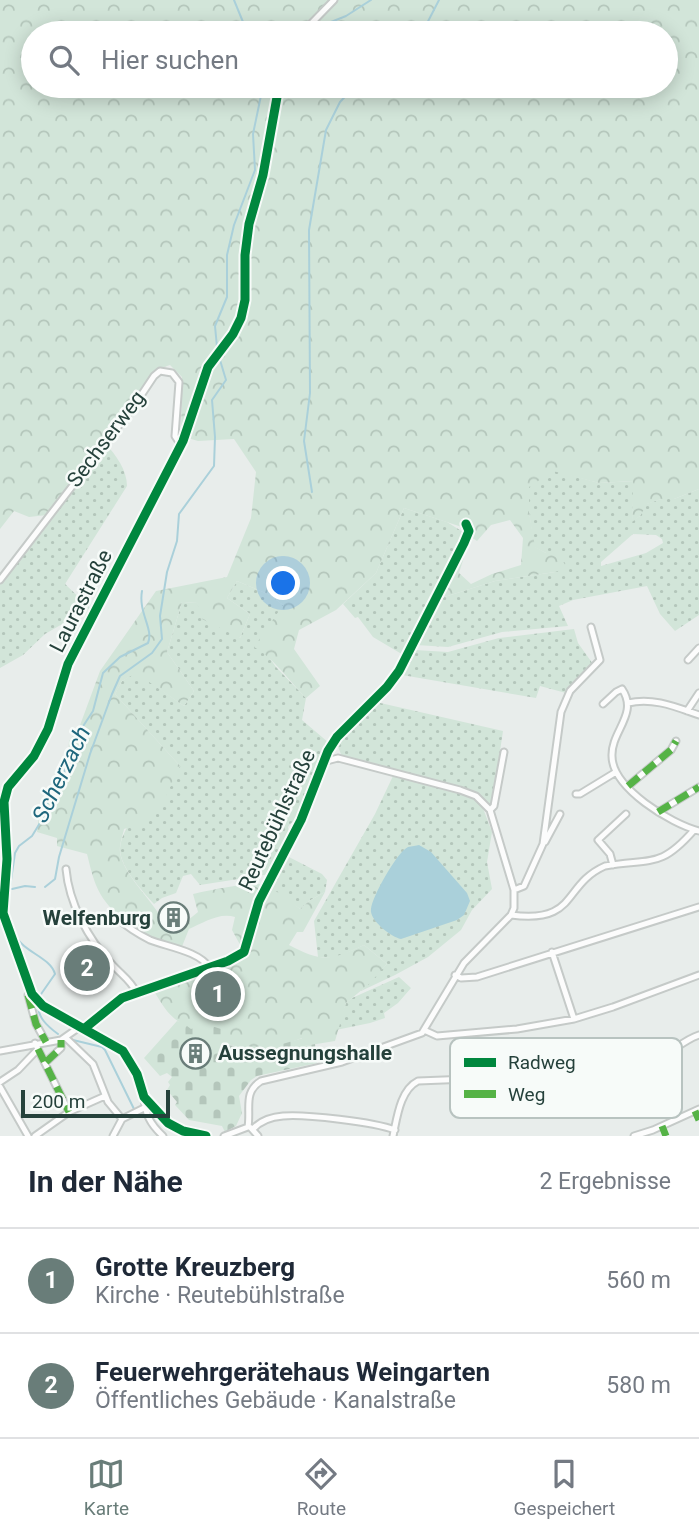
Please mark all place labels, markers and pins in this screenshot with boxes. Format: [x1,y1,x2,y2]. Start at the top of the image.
building icon: Welfenburg [157,901,191,935]
place label: Welfenburg [43,906,151,930]
pin: 2 [64,942,110,994]
pin: 1 [195,968,241,1020]
building icon: Aussegnungshalle [178,1036,212,1070]
place label: Aussegnungshalle [218,1041,392,1065]

